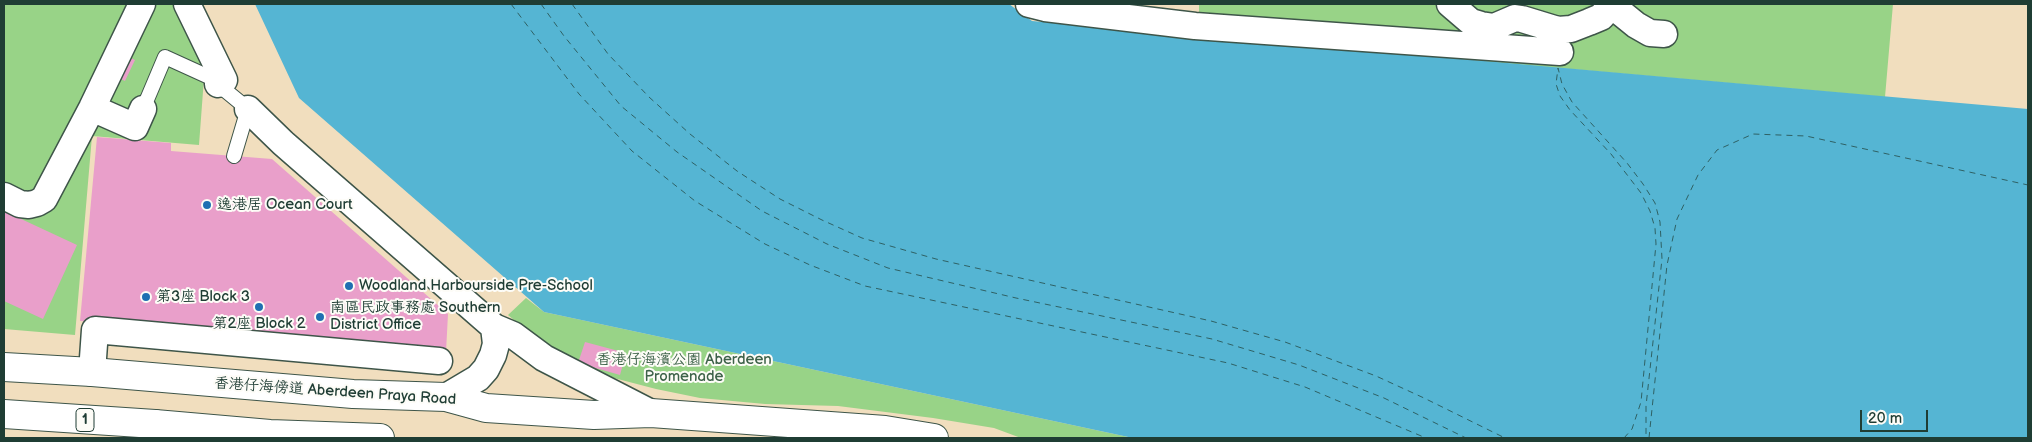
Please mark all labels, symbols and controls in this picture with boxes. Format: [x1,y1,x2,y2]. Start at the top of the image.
place label: 逸港居 Ocean Court [217,196,353,214]
marker: 逸港居 Ocean Court [201,199,213,211]
place label: Woodland Harbourside Pre-School [359,277,593,295]
marker: Woodland Harbourside Pre-School [343,280,355,292]
place label: 第3座 Block 3 [156,288,250,306]
marker: 第3座 Block 3 [140,291,152,303]
place label: 南區民政事務處 Southern District Office [330,299,501,334]
marker: 第2座 Block 2 [253,301,265,313]
marker: 南區民政事務處 Southern District Office [314,311,326,323]
place label: 第2座 Block 2 [212,315,306,333]
park label: 香港仔海濱公園 Aberdeen Promenade [596,351,772,386]
street label: 香港仔海傍道 Aberdeen Praya Road [213,375,457,409]
scale bar [1862,400,1930,432]
road number: 1 [76,408,94,432]
text: 20 m [1868,409,1902,428]

